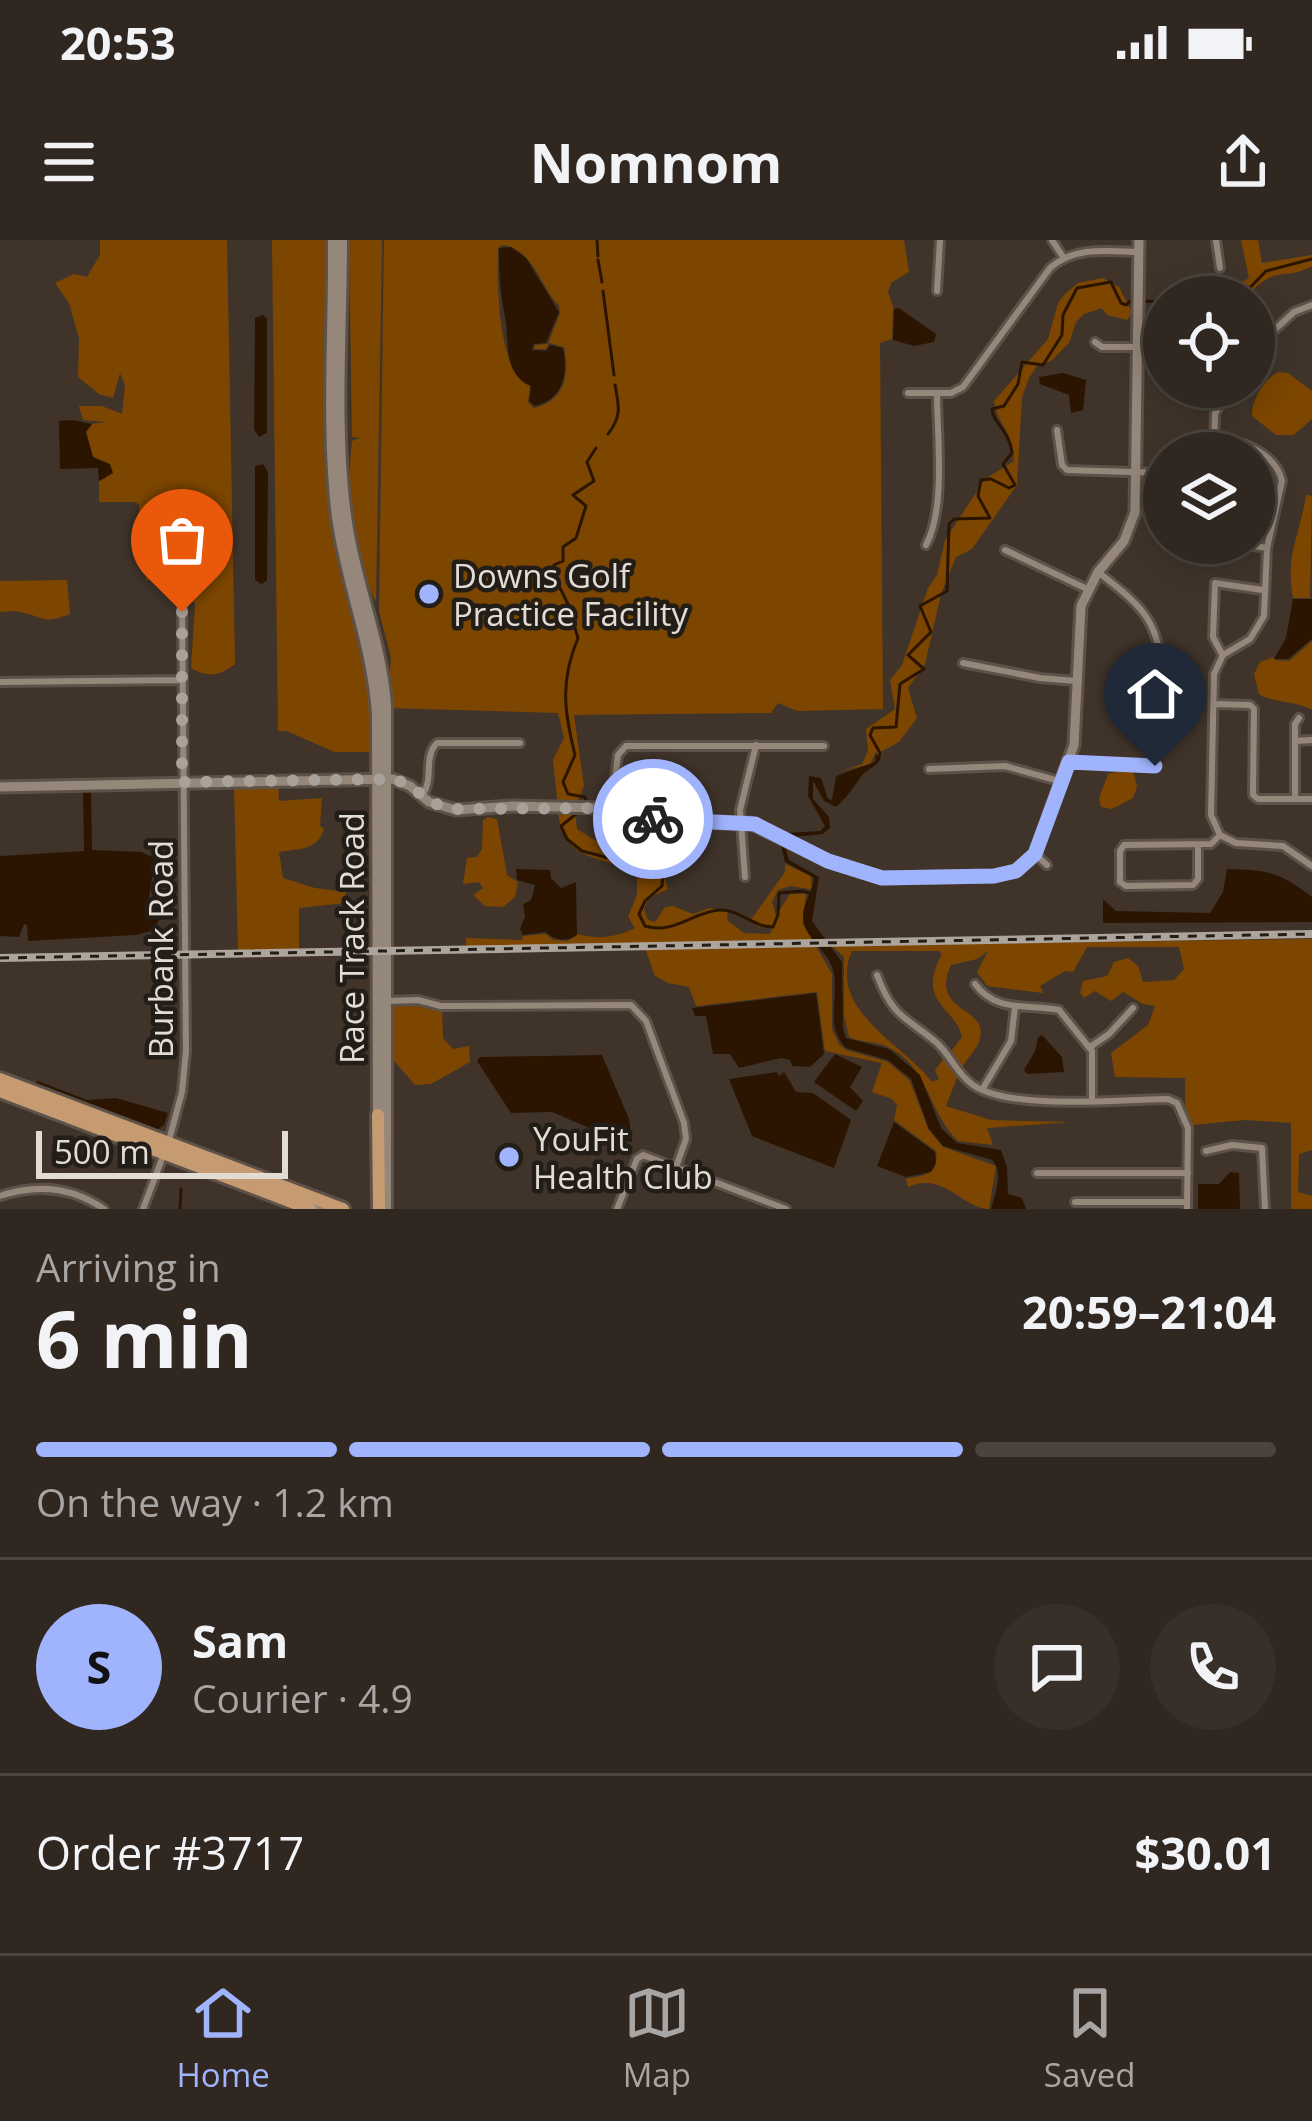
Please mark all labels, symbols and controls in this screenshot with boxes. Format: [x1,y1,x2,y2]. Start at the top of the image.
text: 20:53 [60,12,176,73]
text: Nomnom [530,125,782,199]
icon: menu [36,129,102,195]
icon: share [1210,129,1276,195]
map controls [1143,276,1275,564]
button: locate [1143,276,1275,408]
button: layers [1143,432,1275,564]
pin [131,489,233,612]
icon: bag [149,507,215,573]
place label: Downs Golf Practice Facility [453,553,688,636]
marker: Downs Golf Practice Facility [416,581,442,607]
pin [1104,643,1206,766]
icon: home [1122,661,1188,727]
courier [593,759,713,879]
icon: bike [620,786,686,852]
street label: Race Track Road [329,812,374,1064]
street label: Burbank Road [138,840,183,1058]
place label: YouFit Health Club [533,1116,713,1199]
scale bar [36,1125,288,1178]
text: 500 m [54,1129,150,1174]
marker: YouFit Health Club [496,1144,522,1170]
text: Arriving in [36,1240,221,1293]
text: 20:59–21:04 [1022,1281,1276,1342]
text: 6 min [36,1285,253,1391]
text: On the way · 1.2 km [36,1475,394,1528]
button: chat [994,1604,1120,1730]
button: phone [1150,1604,1276,1730]
text: Sam [192,1610,288,1671]
text: S [87,1636,111,1697]
text: Courier · 4.9 [192,1671,413,1724]
text: Order #3717 [36,1822,304,1883]
text: $30.01 [1135,1822,1276,1883]
tab: Home [176,1980,270,2097]
tab: Map [623,1980,691,2097]
tab: Saved [1044,1980,1136,2097]

